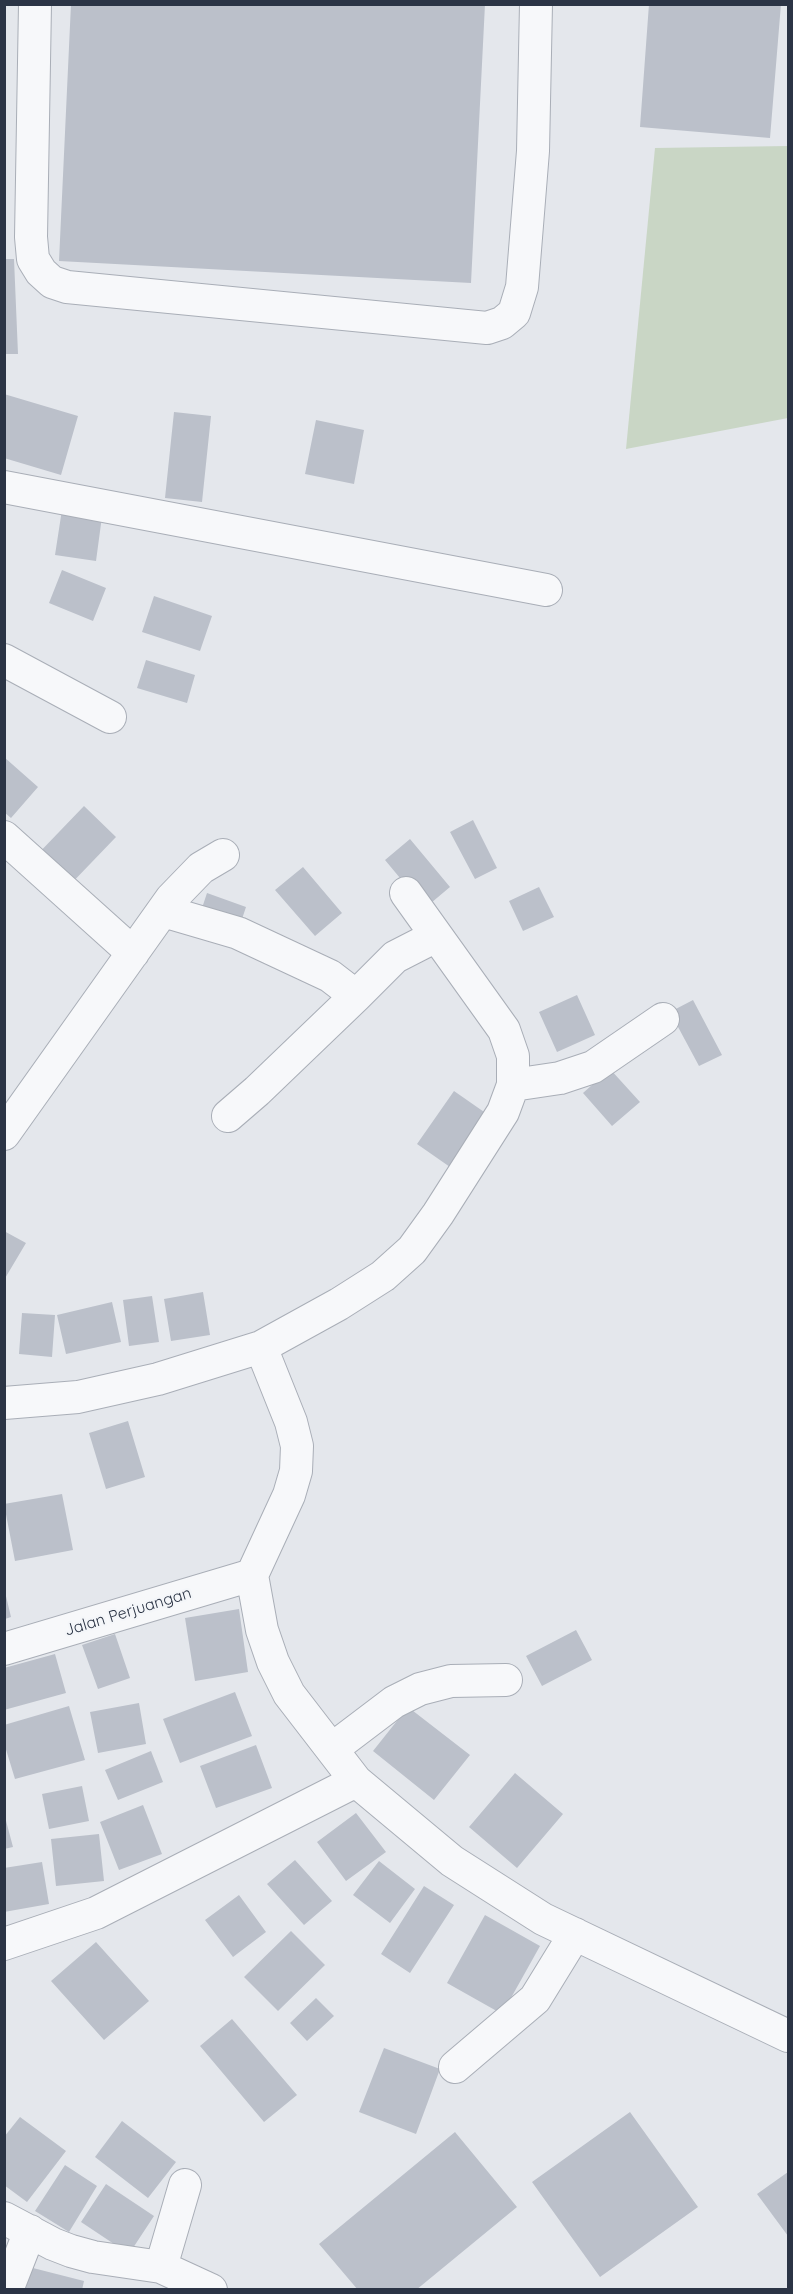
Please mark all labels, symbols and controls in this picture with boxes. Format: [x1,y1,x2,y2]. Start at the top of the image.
street label: Jalan Perjuangan [62,1584,194,1640]

